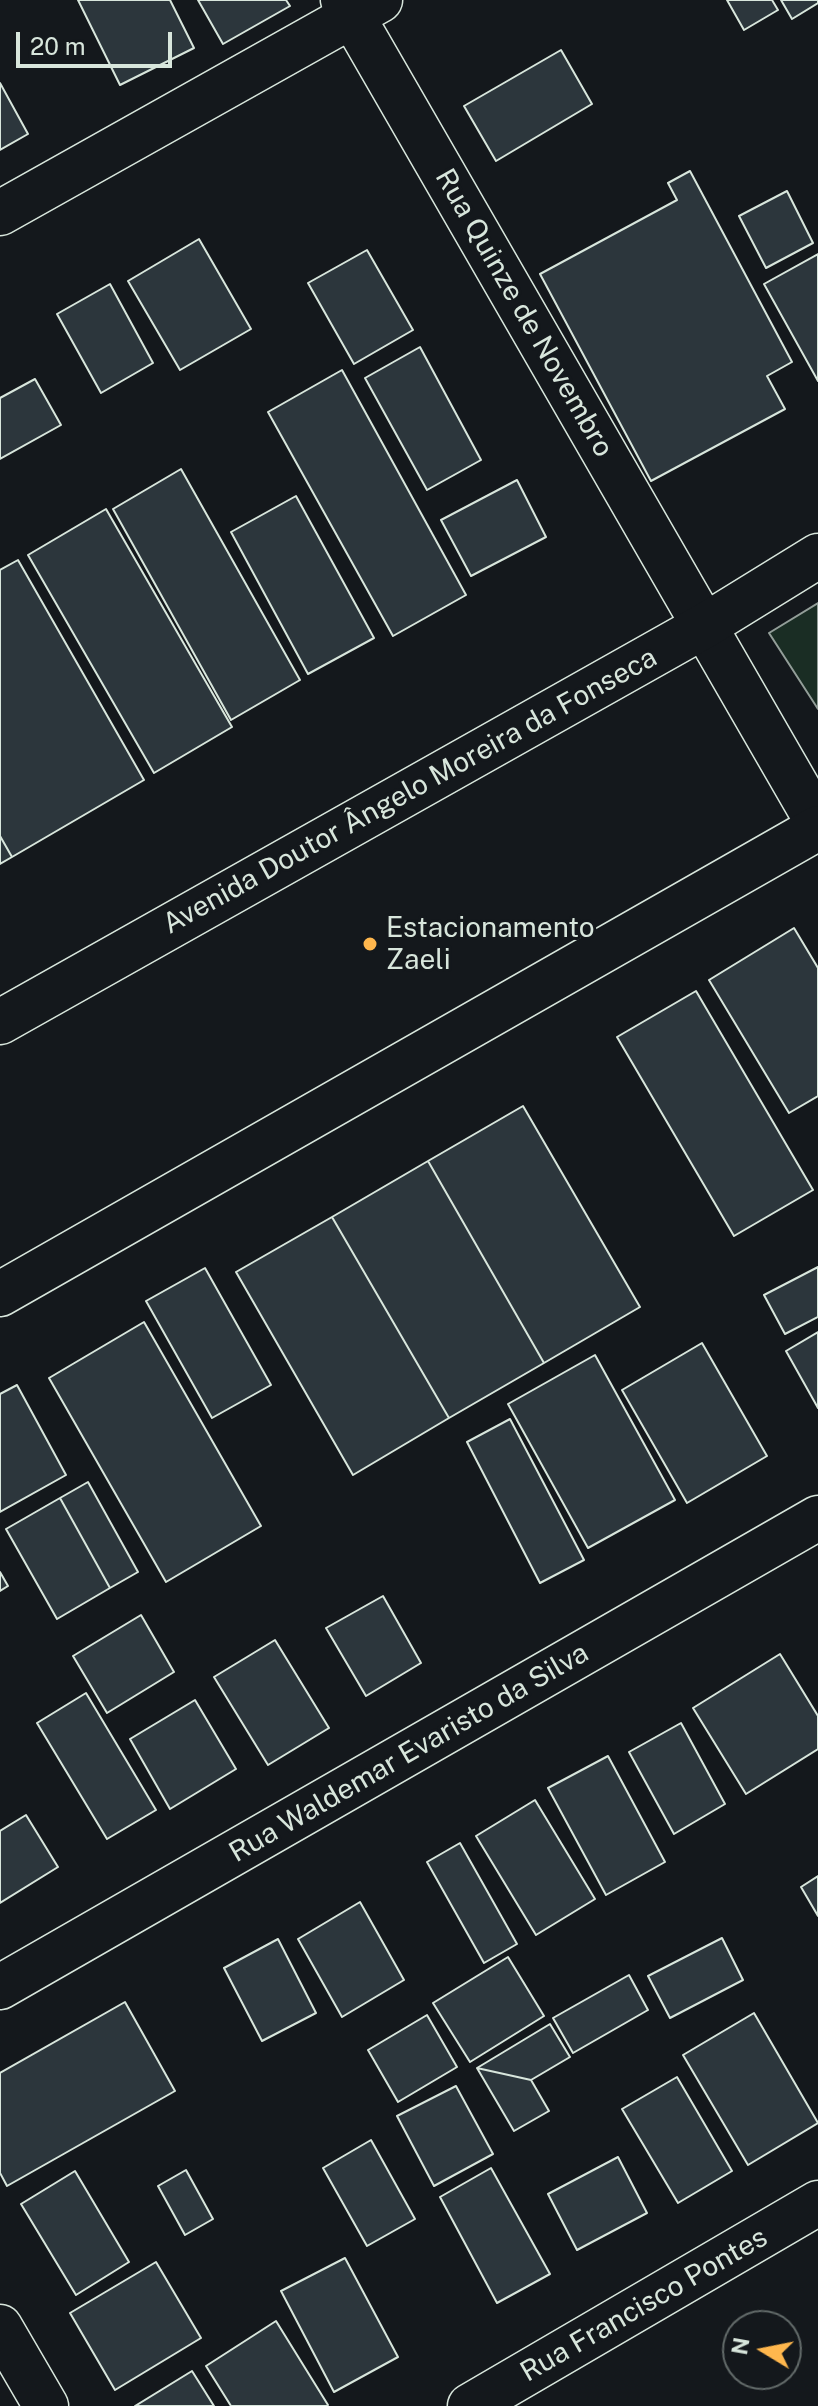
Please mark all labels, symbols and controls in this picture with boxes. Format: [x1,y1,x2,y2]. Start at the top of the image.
scale bar [20,16,176,66]
text: 20 m [30,32,86,60]
street label: Rua Quinze de Novembro [428,163,620,463]
street label: Avenida Doutor Ângelo Moreira da Fonseca [157,641,663,941]
place label: Estacionamento Zaeli [386,911,595,977]
marker: Estacionamento Zaeli [361,935,379,953]
street label: Rua Waldemar Evaristo da Silva [223,1636,595,1870]
street label: Rua Francisco Pontes [515,2221,773,2389]
north arrow [722,2310,802,2390]
text: N [726,2335,755,2357]

